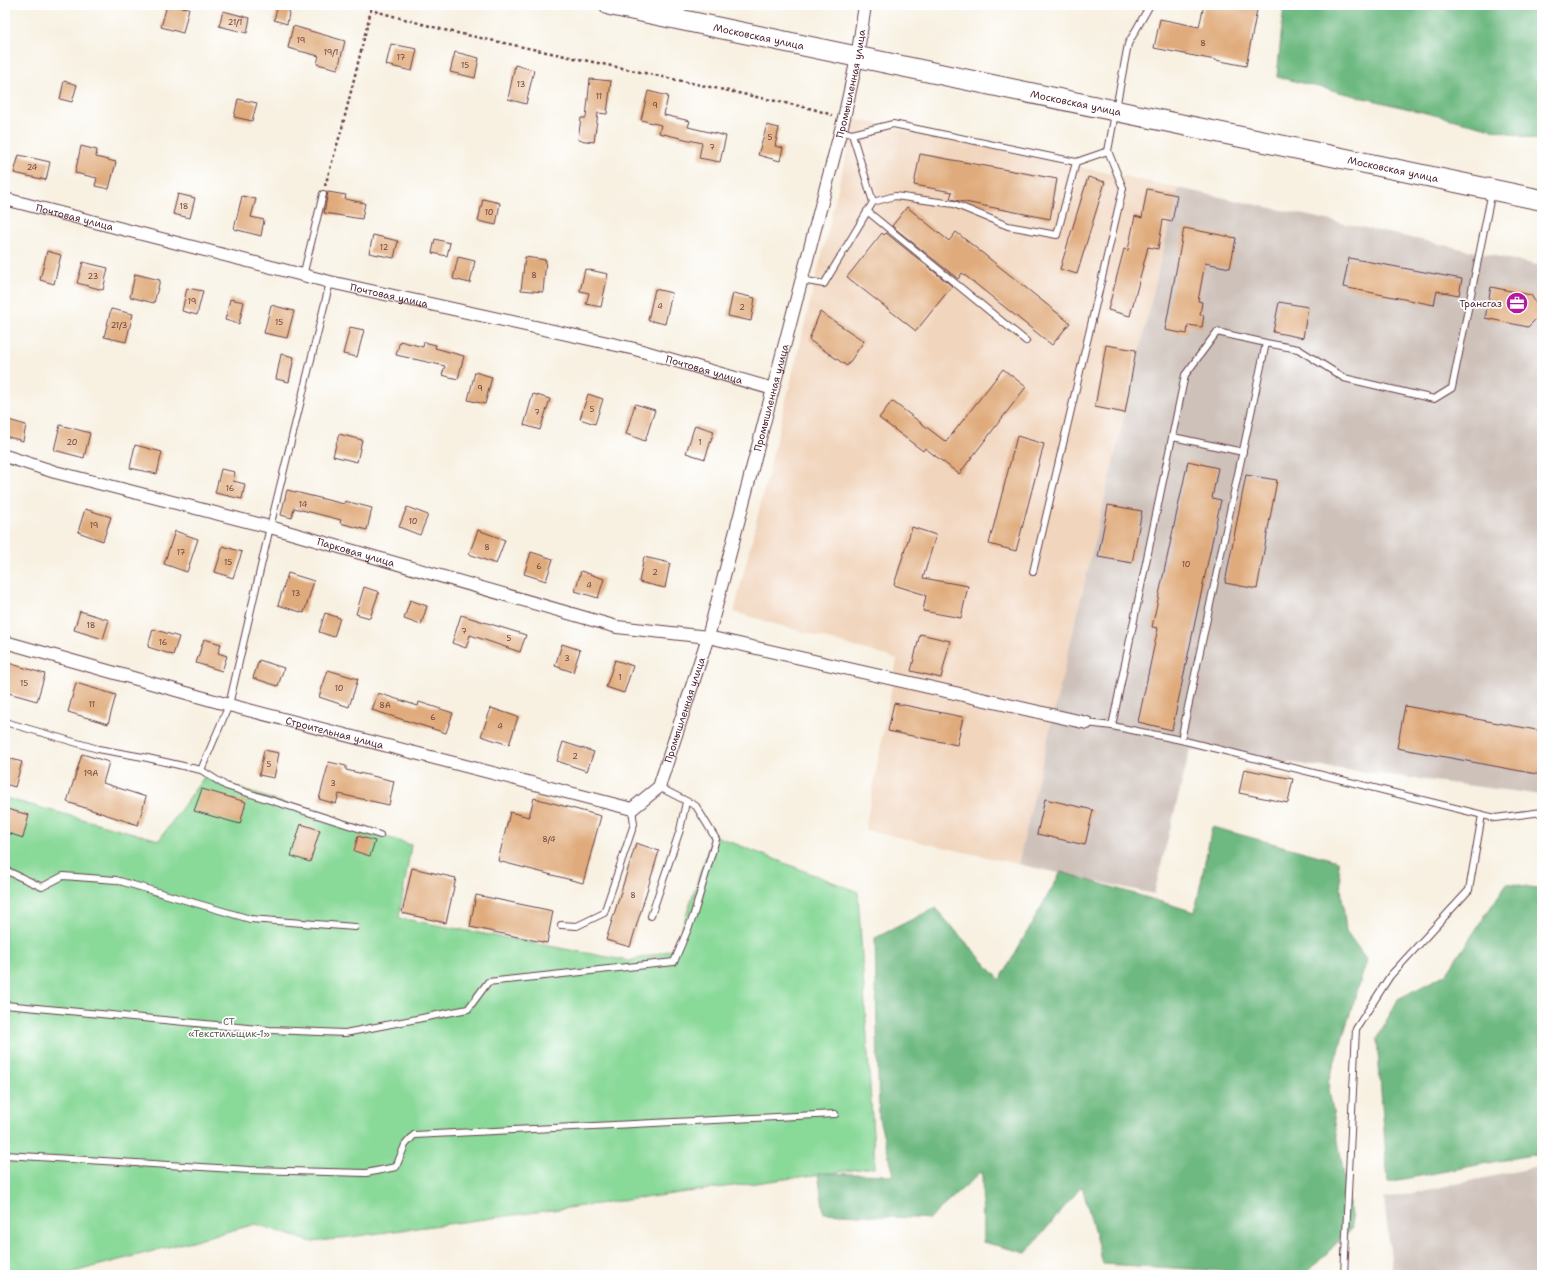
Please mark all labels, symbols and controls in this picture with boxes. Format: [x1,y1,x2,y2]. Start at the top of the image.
house number: 21/1 [228,17,242,28]
street label: Московская улица [712,20,806,52]
street label: Промышленная улица [833,28,868,139]
house number: 19 [297,35,305,46]
house number: 8 [1200,38,1206,49]
house number: 19/1 [324,47,338,58]
house number: 17 [397,52,406,63]
house number: 15 [461,60,469,71]
house number: 13 [517,79,525,90]
street label: Московская улица [1029,87,1123,118]
house number: 11 [596,91,602,102]
house number: 9 [652,100,658,111]
house number: 5 [768,132,773,143]
house number: 7 [709,142,715,153]
street label: Московская улица [1346,153,1440,185]
house number: 24 [27,162,38,173]
street label: Почтовая улица [35,201,116,233]
house number: 18 [180,201,188,212]
house number: 10 [485,207,493,218]
house number: 12 [380,242,389,253]
house number: 8 [531,270,537,281]
house number: 23 [88,271,98,282]
street label: Почтовая улица [349,280,430,310]
office icon: Трансгаз [1504,290,1530,316]
house number: 19 [188,296,196,307]
place label: Трансгаз [1459,297,1502,310]
house number: 4 [657,301,663,312]
house number: 2 [739,302,745,313]
house number: 15 [275,317,283,328]
house number: 21/3 [111,320,127,331]
street label: Промышленная улица [750,342,791,453]
street label: Почтовая улица [664,352,745,387]
house number: 9 [477,383,483,394]
house number: 5 [590,404,595,415]
house number: 7 [534,407,540,418]
house number: 20 [67,437,77,448]
house number: 1 [698,437,702,448]
house number: 16 [226,483,235,494]
house number: 14 [299,499,308,510]
house number: 10 [409,516,417,527]
house number: 19 [90,520,98,531]
street label: Парковая улица [316,534,397,569]
house number: 8 [484,542,490,553]
house number: 17 [177,547,186,558]
house number: 15 [224,557,232,568]
house number: 10 [1182,559,1190,570]
house number: 6 [536,561,542,572]
house number: 2 [652,567,658,578]
house number: 4 [586,580,592,591]
house number: 13 [292,588,300,599]
house number: 18 [87,620,95,631]
house number: 7 [461,626,467,637]
house number: 5 [507,633,512,644]
house number: 16 [159,637,168,648]
house number: 3 [564,653,570,664]
street label: Промышленная улица [661,654,708,764]
house number: 1 [618,672,622,683]
house number: 15 [20,678,28,689]
house number: 10 [335,683,343,694]
house number: 11 [89,699,95,710]
house number: 8А [379,700,391,711]
house number: 6 [430,712,436,723]
street label: Строительная улица [284,713,386,751]
house number: 4 [497,721,503,732]
house number: 2 [572,751,578,762]
house number: 5 [267,759,272,770]
house number: 19А [84,768,98,779]
house number: 3 [330,778,336,789]
house number: 8/4 [542,834,556,845]
house number: 8 [630,890,636,901]
park label: СТ «Текстильщик-1» [188,1015,270,1040]

